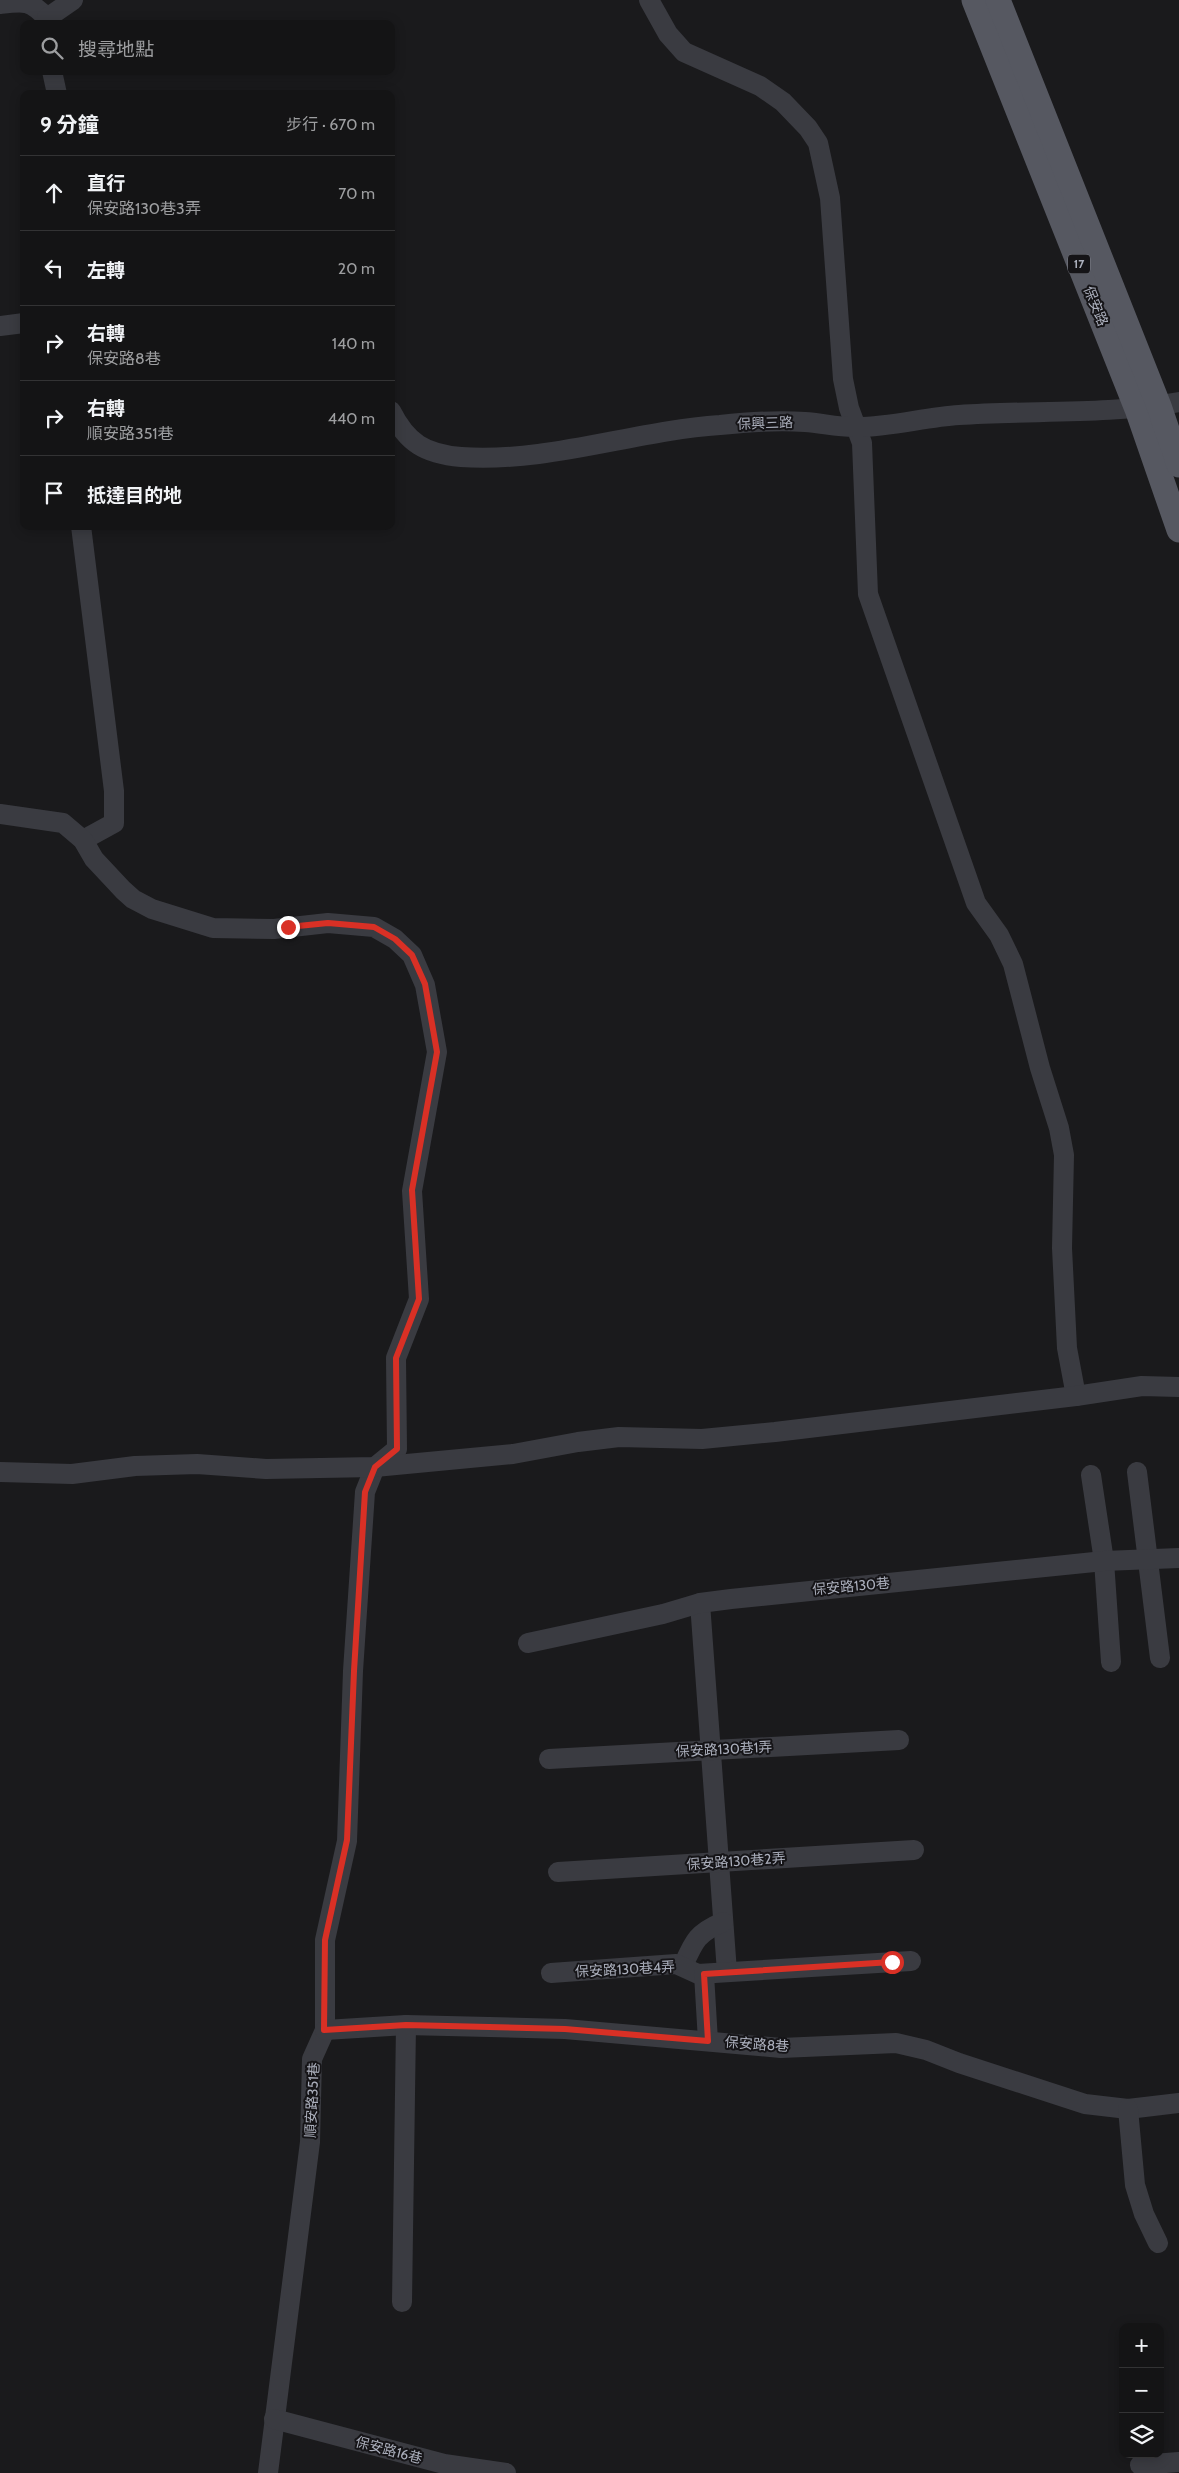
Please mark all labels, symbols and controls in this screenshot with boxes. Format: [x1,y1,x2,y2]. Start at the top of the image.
search box [20,20,395,75]
icon: search [38,34,66,62]
text: 搜尋地點 [78,38,154,61]
text: 9 分鐘 [40,112,99,137]
text: 步行 · 670 m [286,115,375,134]
text: 直行 [87,172,125,195]
icon: ahead [40,179,68,207]
text: 70 m [338,184,375,203]
text: 保安路130巷3弄 [87,199,201,218]
icon: left [40,254,68,282]
road number: 17 [1068,254,1090,274]
text: 左轉 [87,259,125,282]
text: 20 m [338,259,375,278]
street label: 保安路 [1080,283,1112,329]
text: 右轉 [87,322,125,345]
icon: right [40,329,68,357]
text: 140 m [332,334,375,353]
text: 保安路8巷 [87,349,161,368]
text: 右轉 [87,397,125,420]
icon: right [40,404,68,432]
text: 440 m [328,409,375,428]
street label: 保興三路 [737,413,793,433]
text: 順安路351巷 [87,424,174,443]
icon: arrive [40,479,68,507]
text: 抵達目的地 [87,484,182,507]
route end [277,916,300,939]
street label: 保安路130巷 [811,1574,891,1598]
street label: 保安路130巷1弄 [675,1737,773,1761]
street label: 保安路130巷2弄 [686,1849,786,1873]
route start [881,1951,904,1974]
street label: 保安路130巷4弄 [575,1957,675,1981]
street label: 保安路8巷 [724,2033,790,2055]
street label: 順安路351巷 [301,2062,323,2138]
map controls [1119,2323,1164,2458]
button: + [1119,2323,1164,2368]
button: − [1119,2368,1164,2413]
button: layers [1119,2413,1164,2458]
street label: 保安路16巷 [354,2432,424,2468]

